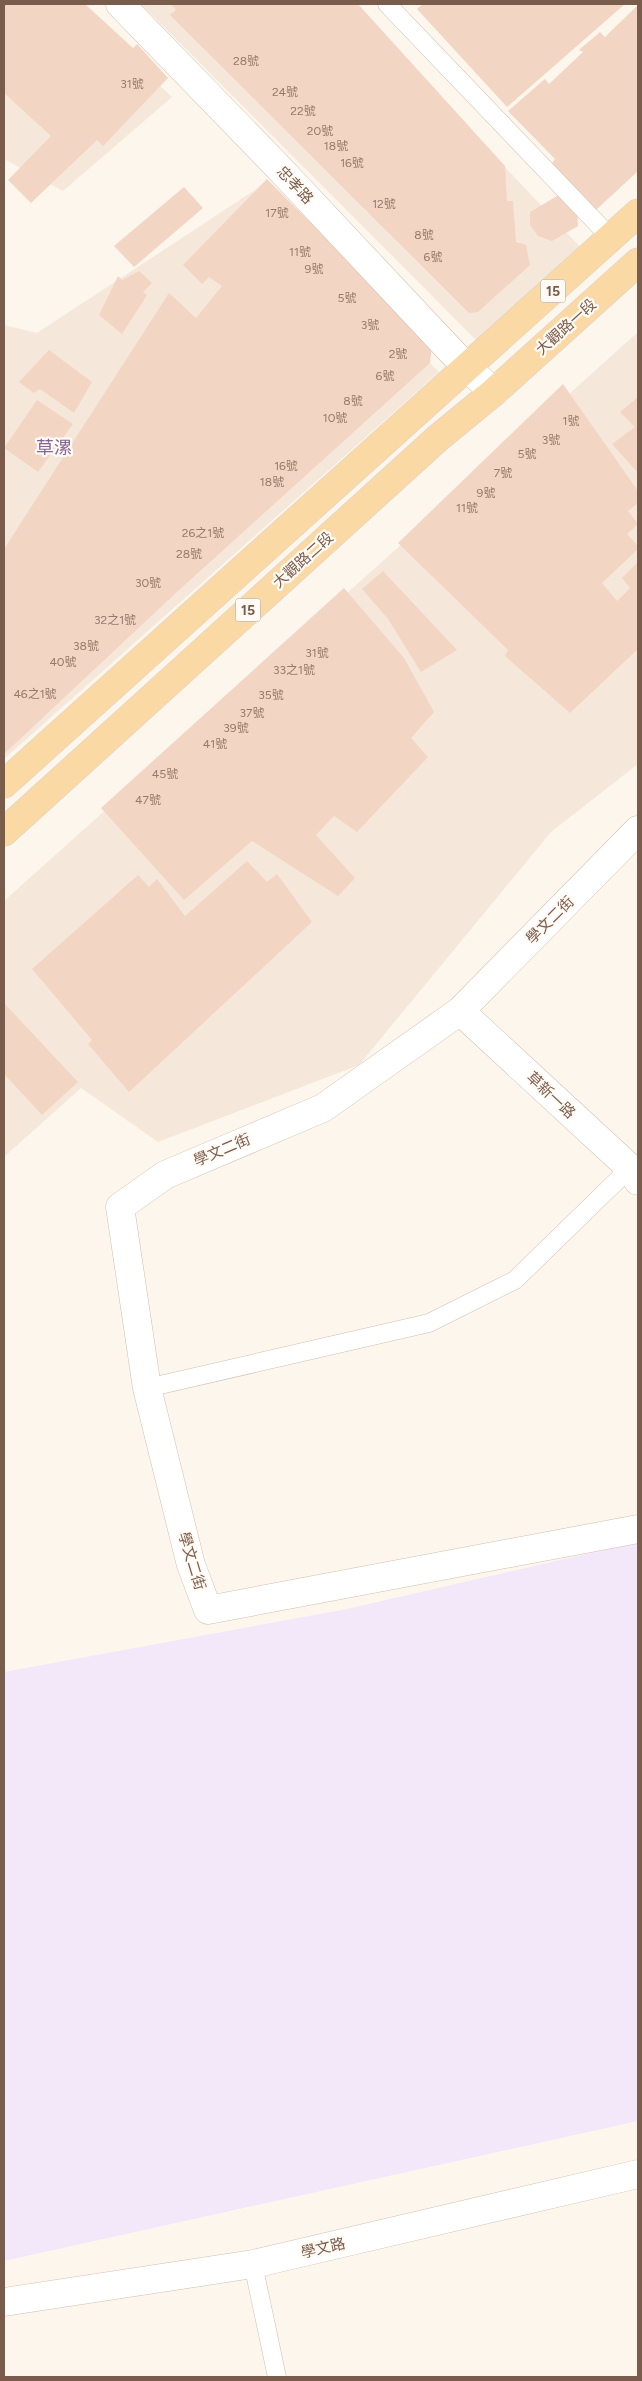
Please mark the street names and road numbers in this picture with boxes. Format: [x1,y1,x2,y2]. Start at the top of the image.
street label: 忠孝路 [273,162,317,208]
road number: 15 [540,280,566,302]
street label: 大觀路一段 [532,295,600,359]
street label: 大觀路二段 [269,528,337,592]
road number: 15 [236,598,260,622]
street label: 學文二街 [522,892,578,948]
street label: 草新一路 [523,1068,579,1122]
street label: 學文二街 [191,1130,253,1170]
street label: 學文二街 [175,1530,209,1592]
street label: 學文路 [299,2234,347,2262]

